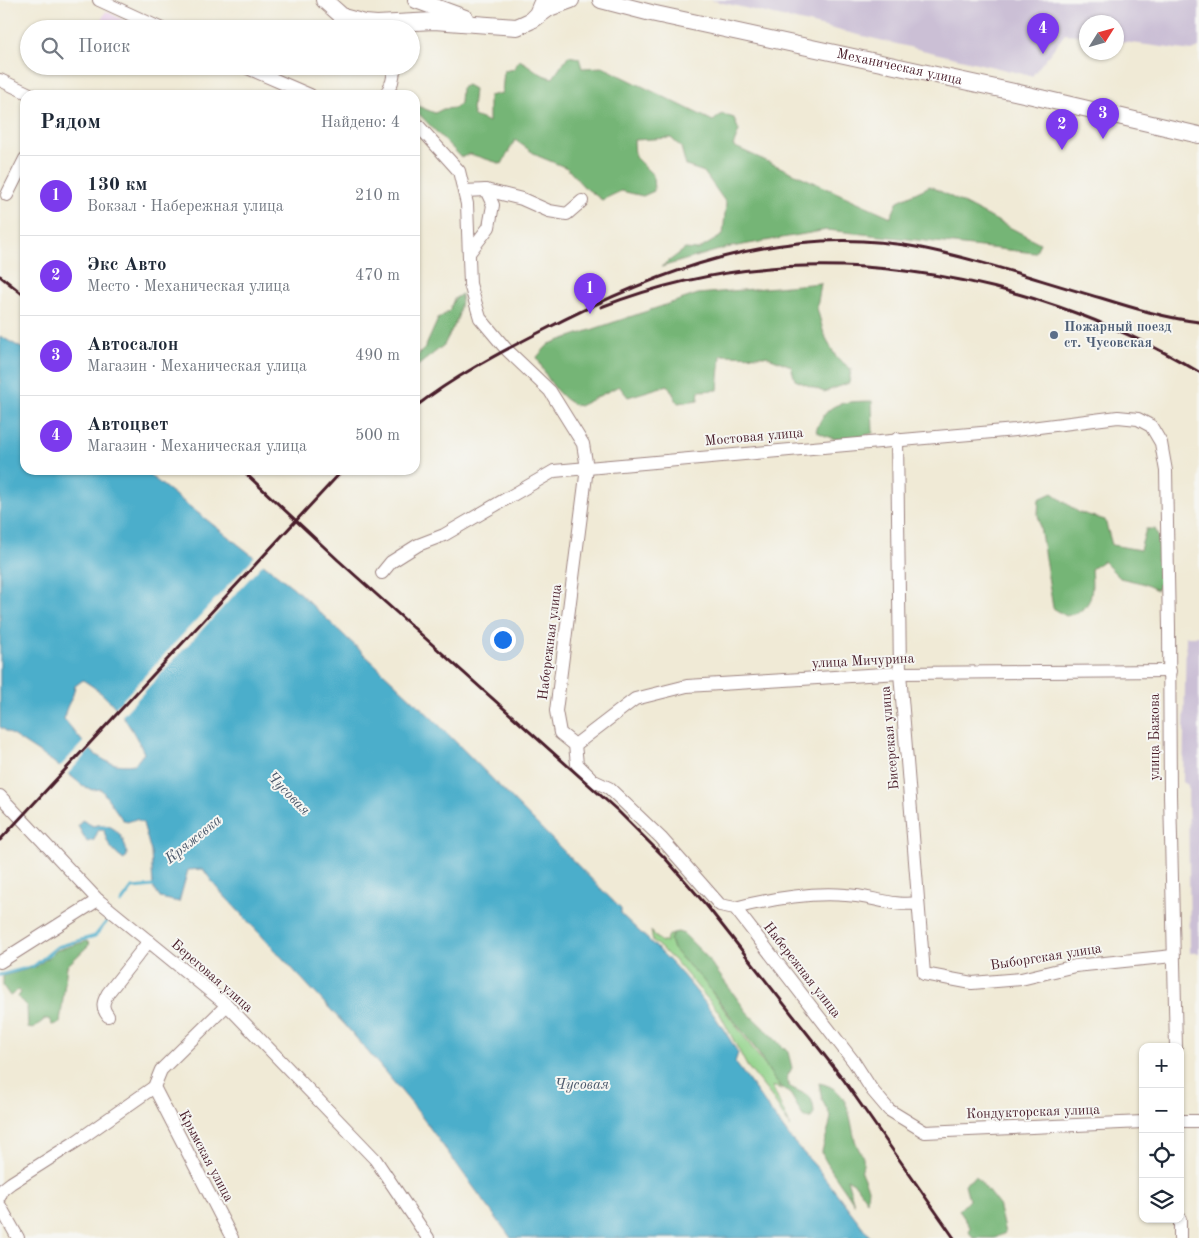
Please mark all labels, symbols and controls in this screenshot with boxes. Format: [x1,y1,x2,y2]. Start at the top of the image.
pin: 4 [1027,13,1059,54]
north arrow [1079,15,1124,60]
search box [20,20,420,75]
icon: search [38,34,66,62]
text: Поиск [78,38,130,57]
street label: Механическая улица [835,47,964,88]
pin: 3 [1087,98,1119,139]
pin: 2 [1046,109,1078,150]
text: Рядом [40,112,101,133]
text: Найдено: 4 [321,115,400,131]
text: 130 км [87,176,148,195]
text: 1 [51,188,61,204]
text: 210 m [355,188,400,204]
text: Вокзал · Набережная улица [87,199,284,215]
text: Экс Авто [87,256,167,275]
text: 2 [51,268,61,284]
text: 470 m [355,268,400,284]
pin: 1 [574,273,606,314]
text: Место · Механическая улица [87,279,290,295]
place label: Пожарный поезд ст. Чусовская [1064,320,1172,350]
marker: Пожарный поезд ст. Чусовская [1048,329,1060,341]
text: Автосалон [87,336,178,355]
text: 3 [51,348,61,364]
text: 490 m [355,348,400,364]
text: Магазин · Механическая улица [87,359,307,375]
text: Автоцвет [87,416,168,435]
street label: Мостовая улица [704,426,804,448]
text: 4 [51,428,61,444]
text: 500 m [355,428,400,444]
text: Магазин · Механическая улица [87,439,307,455]
street label: Набережная улица [536,583,564,701]
your location [490,627,516,653]
street label: улица Мичурина [811,651,915,671]
street label: Бисерская улица [878,685,902,791]
street label: улица Бажова [1148,693,1162,781]
water label: Чусовая [264,769,312,819]
water label: Кряжевка [162,813,225,868]
street label: Набережная улица [761,920,843,1020]
street label: Береговая улица [169,937,256,1015]
street label: Выборгская улица [989,941,1103,973]
map controls [1139,1043,1184,1223]
button: + [1139,1043,1184,1088]
water label: Чусовая [555,1078,609,1093]
button: − [1139,1088,1184,1133]
street label: Кондукторская улица [966,1103,1100,1121]
street label: Крымская улица [176,1108,236,1204]
button: locate [1139,1133,1184,1178]
button: layers [1139,1178,1184,1223]

